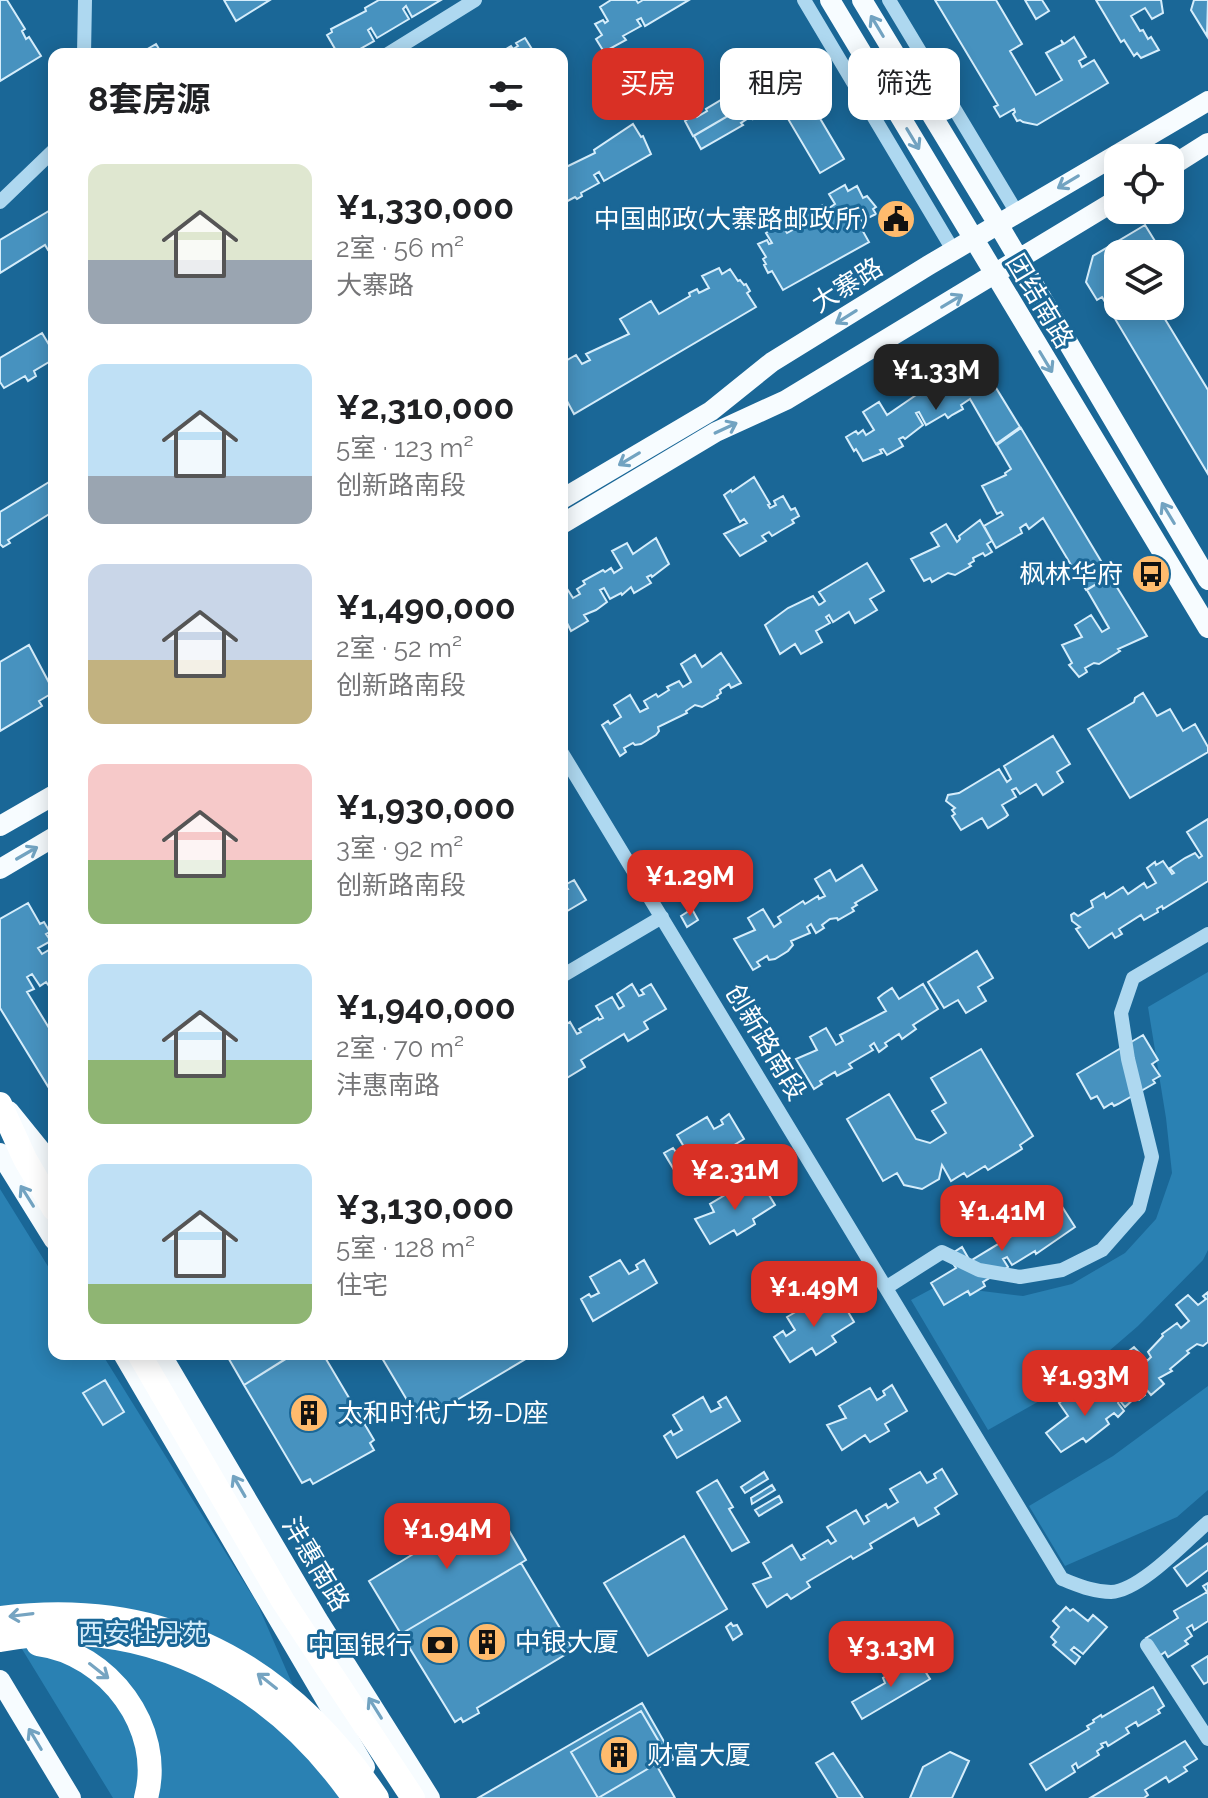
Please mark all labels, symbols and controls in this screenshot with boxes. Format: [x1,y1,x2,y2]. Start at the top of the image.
one-way arrow [869,15,885,38]
chip: 买房 [592,48,704,120]
chip: 租房 [720,48,832,120]
chip: 筛选 [848,48,960,120]
icon: filters [484,74,528,118]
text: 8套房源 [88,79,211,119]
one-way arrow [905,127,921,150]
map controls [1104,144,1184,320]
button: locate [1104,144,1184,224]
one-way arrow [1057,175,1080,191]
text: ¥1,330,000 [336,187,514,227]
icon: home [152,196,248,292]
public building icon: 中国邮政(大寨路邮政所) [875,198,917,240]
place label: 中国邮政(大寨路邮政所) [594,204,868,234]
text: 2室 · 56 m² [336,233,464,263]
button: layers [1104,240,1184,320]
street label: 团结南路 [1000,249,1080,353]
street label: 大寨路 [806,252,888,318]
text: 大寨路 [336,270,414,300]
one-way arrow [940,292,963,308]
one-way arrow [835,308,857,325]
pin: ¥1.33M [871,344,1001,412]
one-way arrow [1039,350,1055,373]
text: ¥1.33M [892,355,980,385]
text: ¥2,310,000 [336,387,514,427]
icon: home [152,396,248,492]
one-way arrow [713,420,737,435]
text: 5室 · 123 m² [336,433,474,463]
one-way arrow [618,451,641,467]
text: 创新路南段 [336,470,466,500]
one-way arrow [1160,502,1176,525]
bus stop icon: 枫林华府 [1130,553,1172,595]
place label: 枫林华府 [1019,559,1123,589]
text: ¥1,490,000 [336,587,516,627]
icon: home [152,596,248,692]
text: 2室 · 52 m² [336,633,462,663]
text: 创新路南段 [336,670,466,700]
text: ¥1,930,000 [336,787,515,827]
icon: home [152,796,248,892]
text: 3室 · 92 m² [336,833,463,863]
one-way arrow [15,845,38,861]
pin: ¥1.29M [625,850,755,918]
text: ¥1.29M [645,861,735,891]
text: 创新路南段 [336,870,466,900]
street label: 创新路南段 [720,979,812,1105]
text: ¥1,940,000 [336,987,516,1027]
icon: home [152,996,248,1092]
text: 2室 · 70 m² [336,1033,464,1063]
text: 沣惠南路 [336,1070,440,1100]
pin: ¥2.31M [670,1144,800,1212]
text: ¥2.31M [691,1155,779,1185]
pin: ¥1.41M [937,1185,1067,1253]
one-way arrow [19,1186,35,1208]
text: ¥3,130,000 [336,1187,514,1227]
icon: home [152,1196,248,1292]
text: ¥1.41M [958,1196,1046,1226]
text: 5室 · 128 m² [336,1233,475,1263]
pin: ¥1.49M [749,1261,879,1329]
text: 住宅 [336,1270,388,1300]
text: ¥1.49M [769,1272,859,1302]
pin: ¥1.93M [1020,1350,1150,1418]
text: ¥1.93M [1040,1361,1130,1391]
building icon: 太和时代广场-D座 [288,1392,330,1434]
place label: 太和时代广场-D座 [337,1398,549,1428]
one-way arrow [231,1475,247,1498]
pin: ¥1.94M [382,1503,512,1571]
street label: 沣惠南路 [276,1512,356,1616]
text: ¥1.94M [402,1514,492,1544]
one-way arrow [9,1608,35,1623]
park label: 西安牡丹苑 [78,1618,208,1648]
building icon: 中银大厦 [466,1621,508,1663]
pin: ¥3.13M [826,1621,956,1689]
bank icon: 中国银行 [419,1624,461,1666]
place label: 中银大厦 [515,1627,619,1657]
place label: 中国银行 [308,1630,412,1660]
text: ¥3.13M [847,1632,935,1662]
one-way arrow [88,1662,109,1679]
one-way arrow [257,1672,278,1689]
one-way arrow [366,1697,382,1720]
one-way arrow [27,1728,43,1751]
building icon: 财富大厦 [598,1734,640,1776]
place label: 财富大厦 [647,1740,751,1770]

